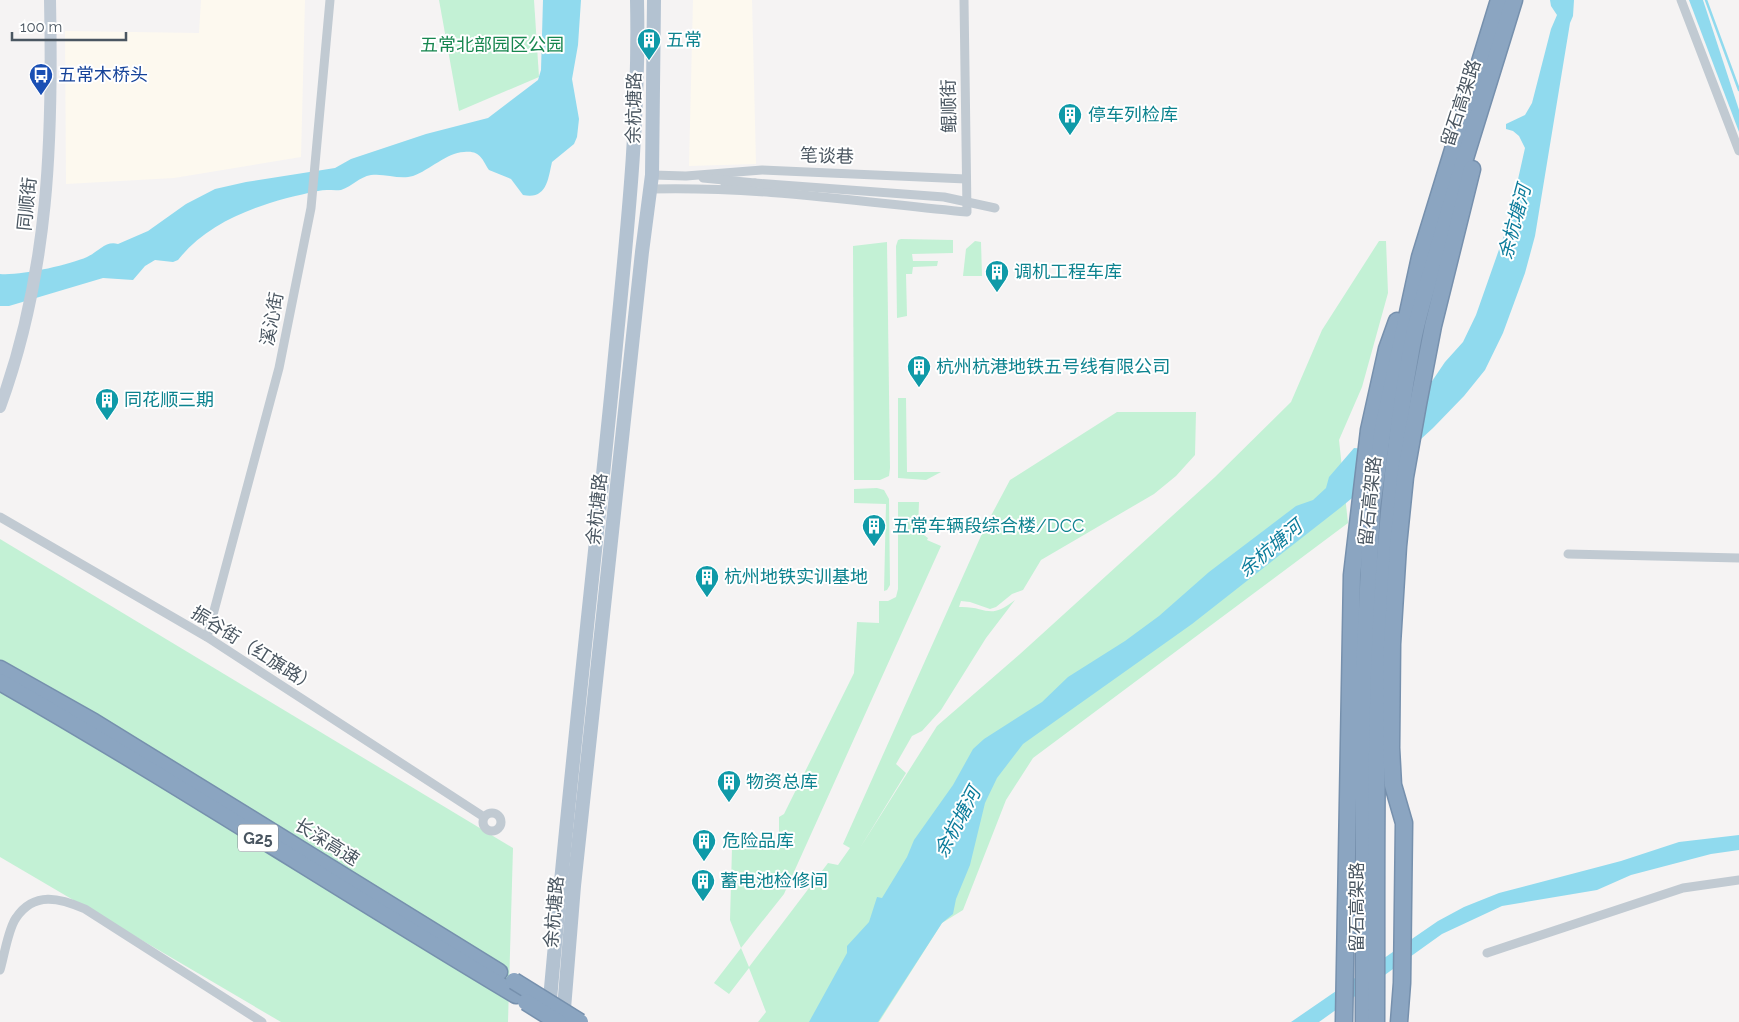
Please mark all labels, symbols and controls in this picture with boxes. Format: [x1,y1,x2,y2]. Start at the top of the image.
scale bar [12,10,126,42]
text: 100 m [20,18,62,36]
building icon: 五常 [636,27,662,61]
place label: 五常 [666,29,702,50]
park label: 五常北部园区公园 [420,34,564,55]
street label: 留石高架路 [1437,57,1484,149]
bus stop icon: 五常木桥头 [28,62,54,96]
place label: 五常木桥头 [58,64,148,85]
street label: 余杭塘路 [622,72,645,144]
street label: 鲲顺街 [938,79,959,133]
building icon: 停车列检库 [1057,102,1083,136]
place label: 停车列检库 [1088,104,1178,125]
street label: 笔谈巷 [800,144,854,167]
street label: 同顺街 [13,176,40,232]
water label: 余杭塘河 [1494,179,1535,262]
building icon: 调机工程车库 [984,259,1010,293]
place label: 调机工程车库 [1014,261,1122,282]
street label: 溪沁街 [256,290,287,347]
building icon: 杭州杭港地铁五号线有限公司 [906,354,932,388]
place label: 杭州杭港地铁五号线有限公司 [936,356,1170,377]
building icon: 同花顺三期 [94,387,120,421]
place label: 同花顺三期 [124,389,214,410]
street label: 留石高架路 [1354,455,1385,547]
street label: 余杭塘路 [582,472,611,546]
building icon: 五常车辆段综合楼/DCC [861,513,887,547]
water label: 余杭塘河 [1234,513,1309,581]
place label: 五常车辆段综合楼/DCC [892,515,1084,536]
building icon: 杭州地铁实训基地 [694,564,720,598]
place label: 杭州地铁实训基地 [724,566,868,587]
street label: 振谷街（红旗路） [188,602,321,696]
building icon: 物资总库 [716,769,742,803]
place label: 物资总库 [746,771,818,792]
water label: 余杭塘河 [929,780,986,861]
street label: 长深高速 [291,814,363,870]
road number: G25 [238,824,278,851]
building icon: 危险品库 [691,828,717,862]
place label: 危险品库 [722,830,794,851]
street label: 留石高架路 [1346,862,1367,952]
building icon: 蓄电池检修间 [690,868,716,902]
place label: 蓄电池检修间 [720,870,828,891]
street label: 余杭塘路 [540,875,567,949]

